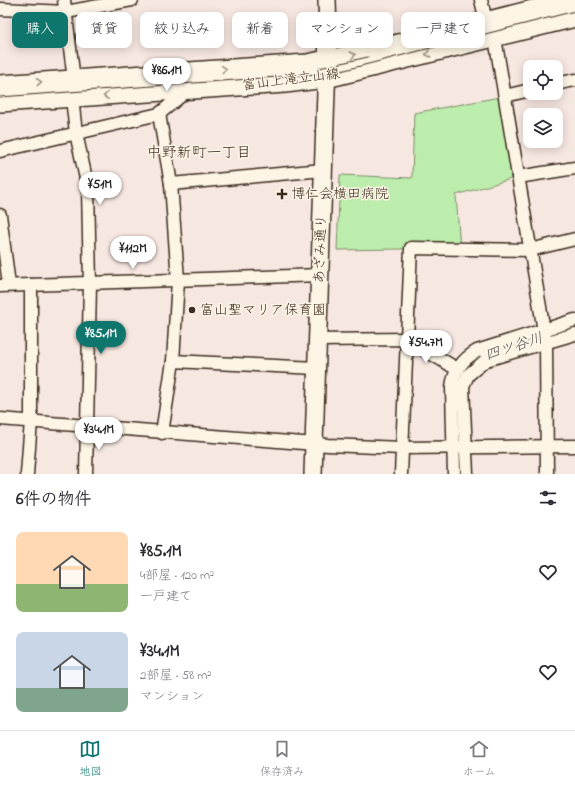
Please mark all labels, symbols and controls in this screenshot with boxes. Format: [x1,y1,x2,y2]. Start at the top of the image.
chip: 購入 [12,12,68,48]
chip: 賃貸 [76,12,132,48]
chip: 絞り込み [140,12,224,48]
chip: 新着 [232,12,288,48]
chip: マンション [296,12,393,48]
chip: 一戸建て [401,12,485,48]
one-way arrow [425,49,432,57]
one-way arrow [350,51,357,59]
pin: ¥86.1M [134,58,200,92]
map controls [523,60,563,148]
button: locate [523,60,563,100]
text: ¥86.1M [152,61,182,80]
street label: 富山上滝立山線 [241,64,341,96]
one-way arrow [221,65,227,74]
one-way arrow [36,78,42,87]
one-way arrow [103,91,109,100]
button: layers [523,108,563,148]
district label: 中野新町一丁目 [146,142,252,164]
pin: ¥51M [76,172,124,206]
text: ¥51M [88,175,112,194]
place label: 博仁会横田病院 [291,184,389,205]
marker: 博仁会横田病院 [276,188,288,200]
street label: あざみ通り [309,214,333,284]
pin: ¥112M [105,236,161,270]
text: ¥112M [119,239,147,258]
place label: 富山聖マリア保育園 [200,300,326,321]
marker: 富山聖マリア保育園 [187,305,197,315]
pin: ¥85.1M [68,321,134,355]
text: ¥85.1M [85,324,117,343]
water label: 四ツ谷川 [482,327,546,367]
pin: ¥54.7M [393,330,459,364]
text: ¥54.7M [409,333,443,352]
pin: ¥34.1M [66,417,132,451]
text: ¥34.1M [84,420,114,439]
text: 6件の物件 [16,487,91,512]
icon: filters [537,487,559,509]
text: ¥85.1M [140,539,182,564]
icon: home [48,548,96,596]
icon: heart [537,561,559,583]
text: 4部屋 · 120 m² [140,566,214,585]
text: 一戸建て [140,587,192,606]
text: ¥34.1M [140,639,180,664]
icon: home [48,648,96,696]
icon: heart [537,661,559,683]
text: 2部屋 · 58 m² [140,666,211,685]
text: マンション [140,687,204,706]
tab: 地図 [79,738,101,780]
tab: 保存済み [260,738,304,780]
tab: ホーム [463,738,496,780]

